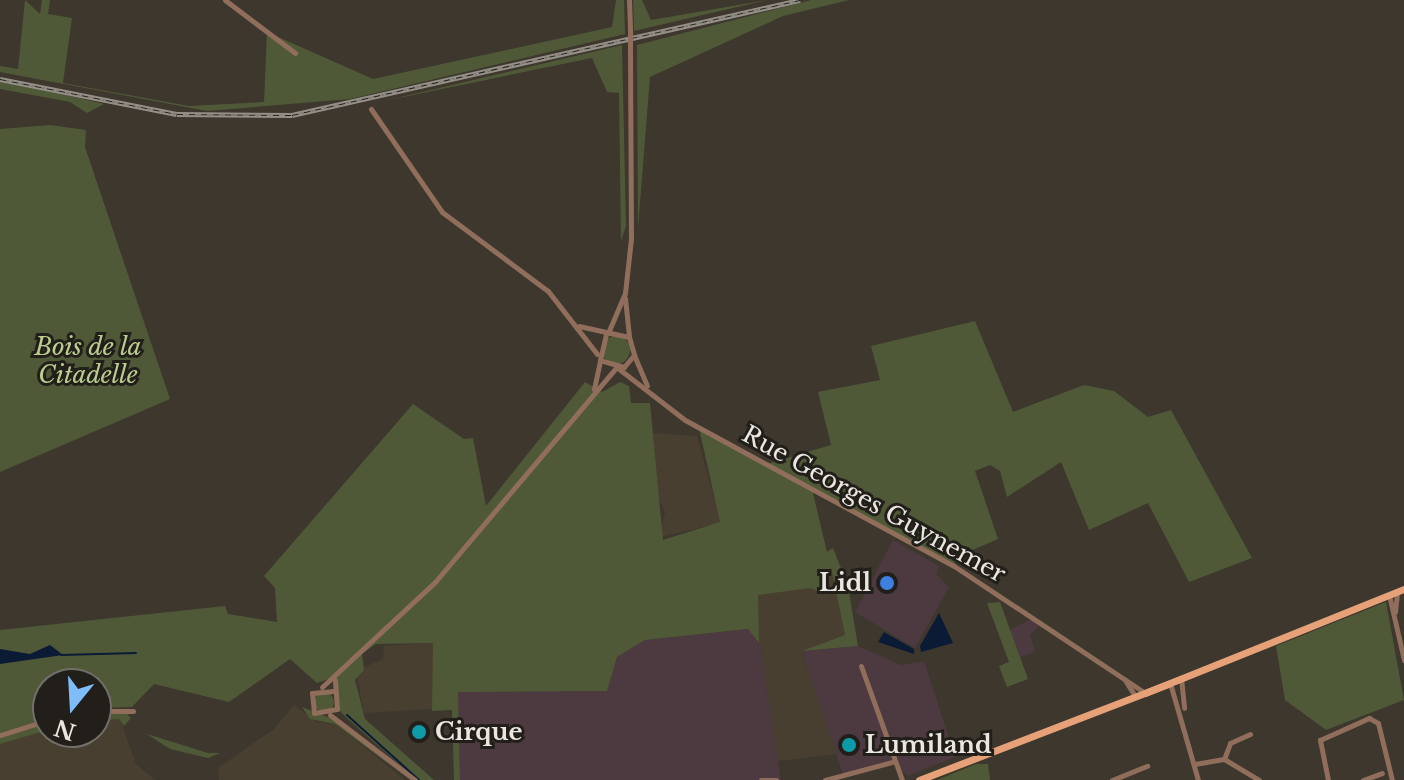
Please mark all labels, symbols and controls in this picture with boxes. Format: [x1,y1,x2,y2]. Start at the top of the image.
park label: Bois de la Citadelle [34,333,142,389]
street label: Rue Georges Guynemer [737,419,1011,589]
place label: Lidl [819,569,871,597]
marker: Lidl [878,574,896,592]
north arrow [32,668,112,748]
text: N [51,713,79,745]
place label: Cirque [435,718,522,746]
marker: Cirque [410,723,428,741]
place label: Lumiland [865,731,992,759]
marker: Lumiland [840,736,858,754]

